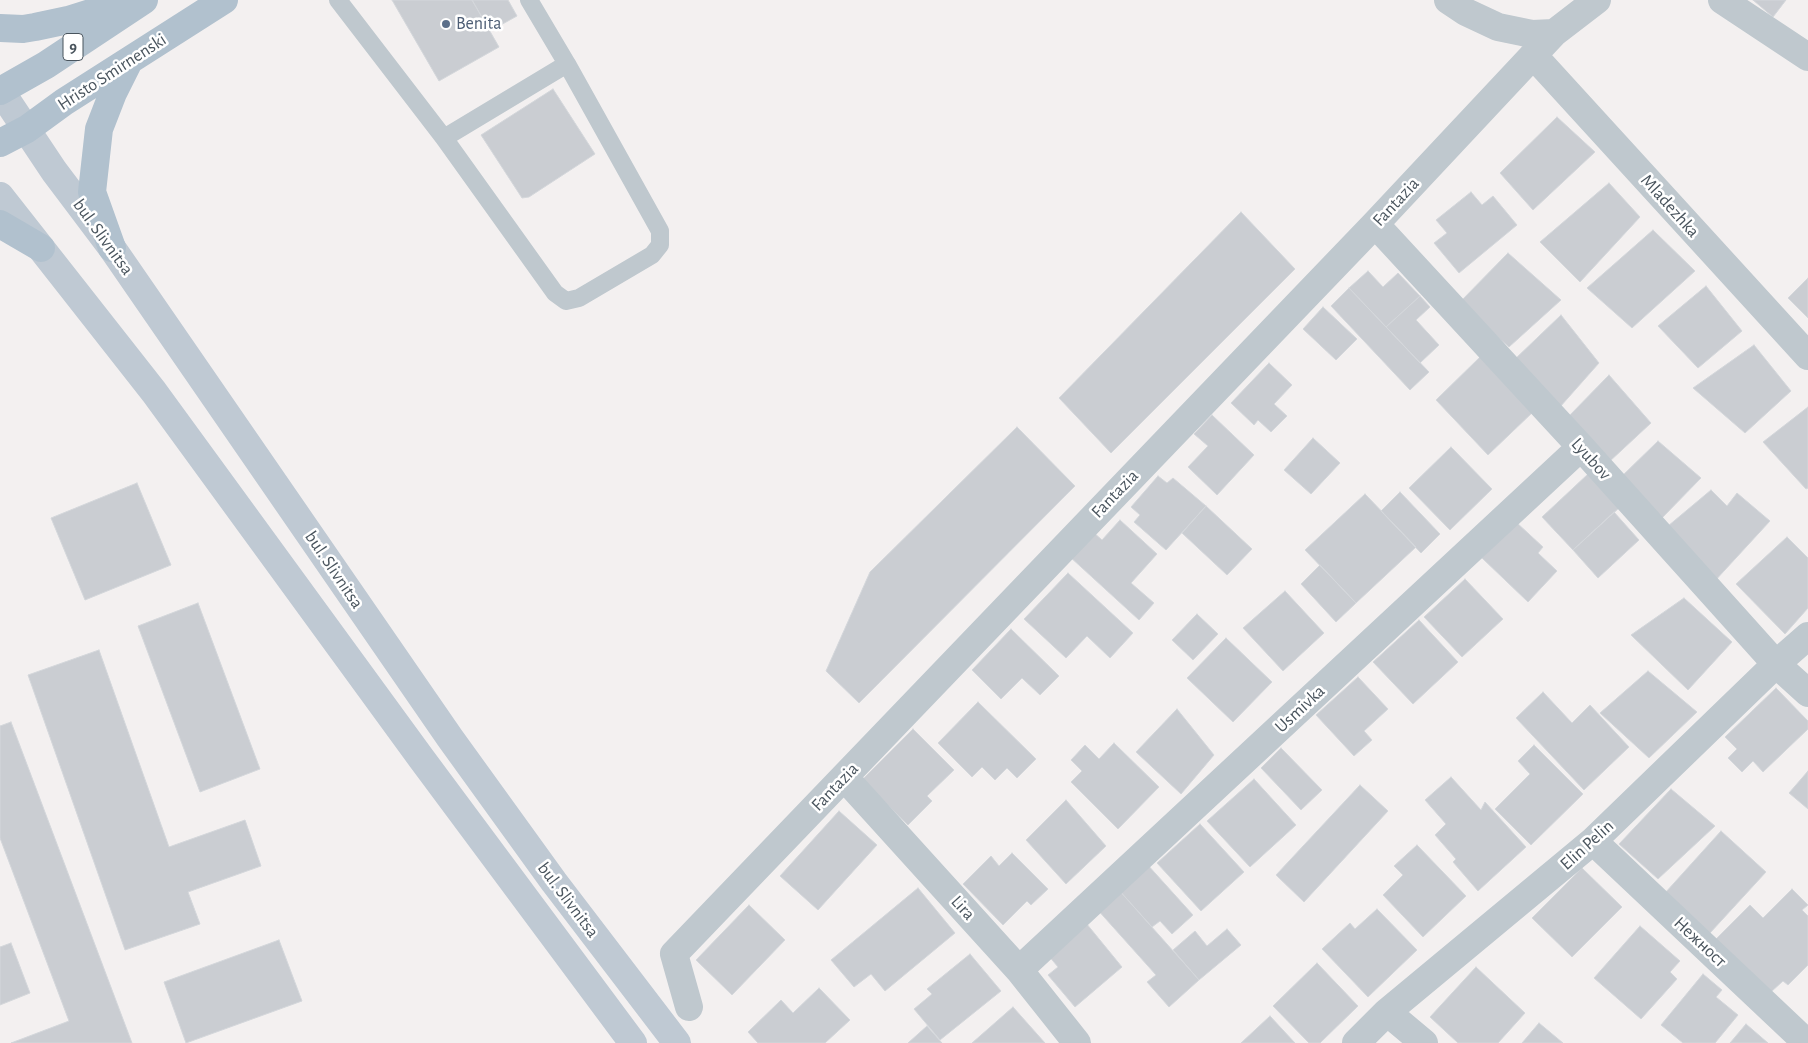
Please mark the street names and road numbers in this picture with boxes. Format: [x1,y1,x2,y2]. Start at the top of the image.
street label: Hristo Smirnenski [54,29,170,115]
road number: 9 [63,34,83,61]
street label: Mladezhka [1636,170,1704,242]
street label: Fantazia [1368,173,1424,231]
street label: bul. Slivnitsa [68,195,138,279]
street label: Lyubov [1566,433,1616,485]
street label: Fantazia [1087,465,1143,523]
street label: bul. Slivnitsa [300,527,368,613]
street label: Usmivka [1271,680,1329,738]
street label: Fantazia [807,758,863,816]
street label: Elin Pelin [1556,815,1618,875]
street label: bul. Slivnitsa [533,858,603,942]
street label: Lira [946,891,980,925]
street label: Нежност [1669,912,1731,972]

